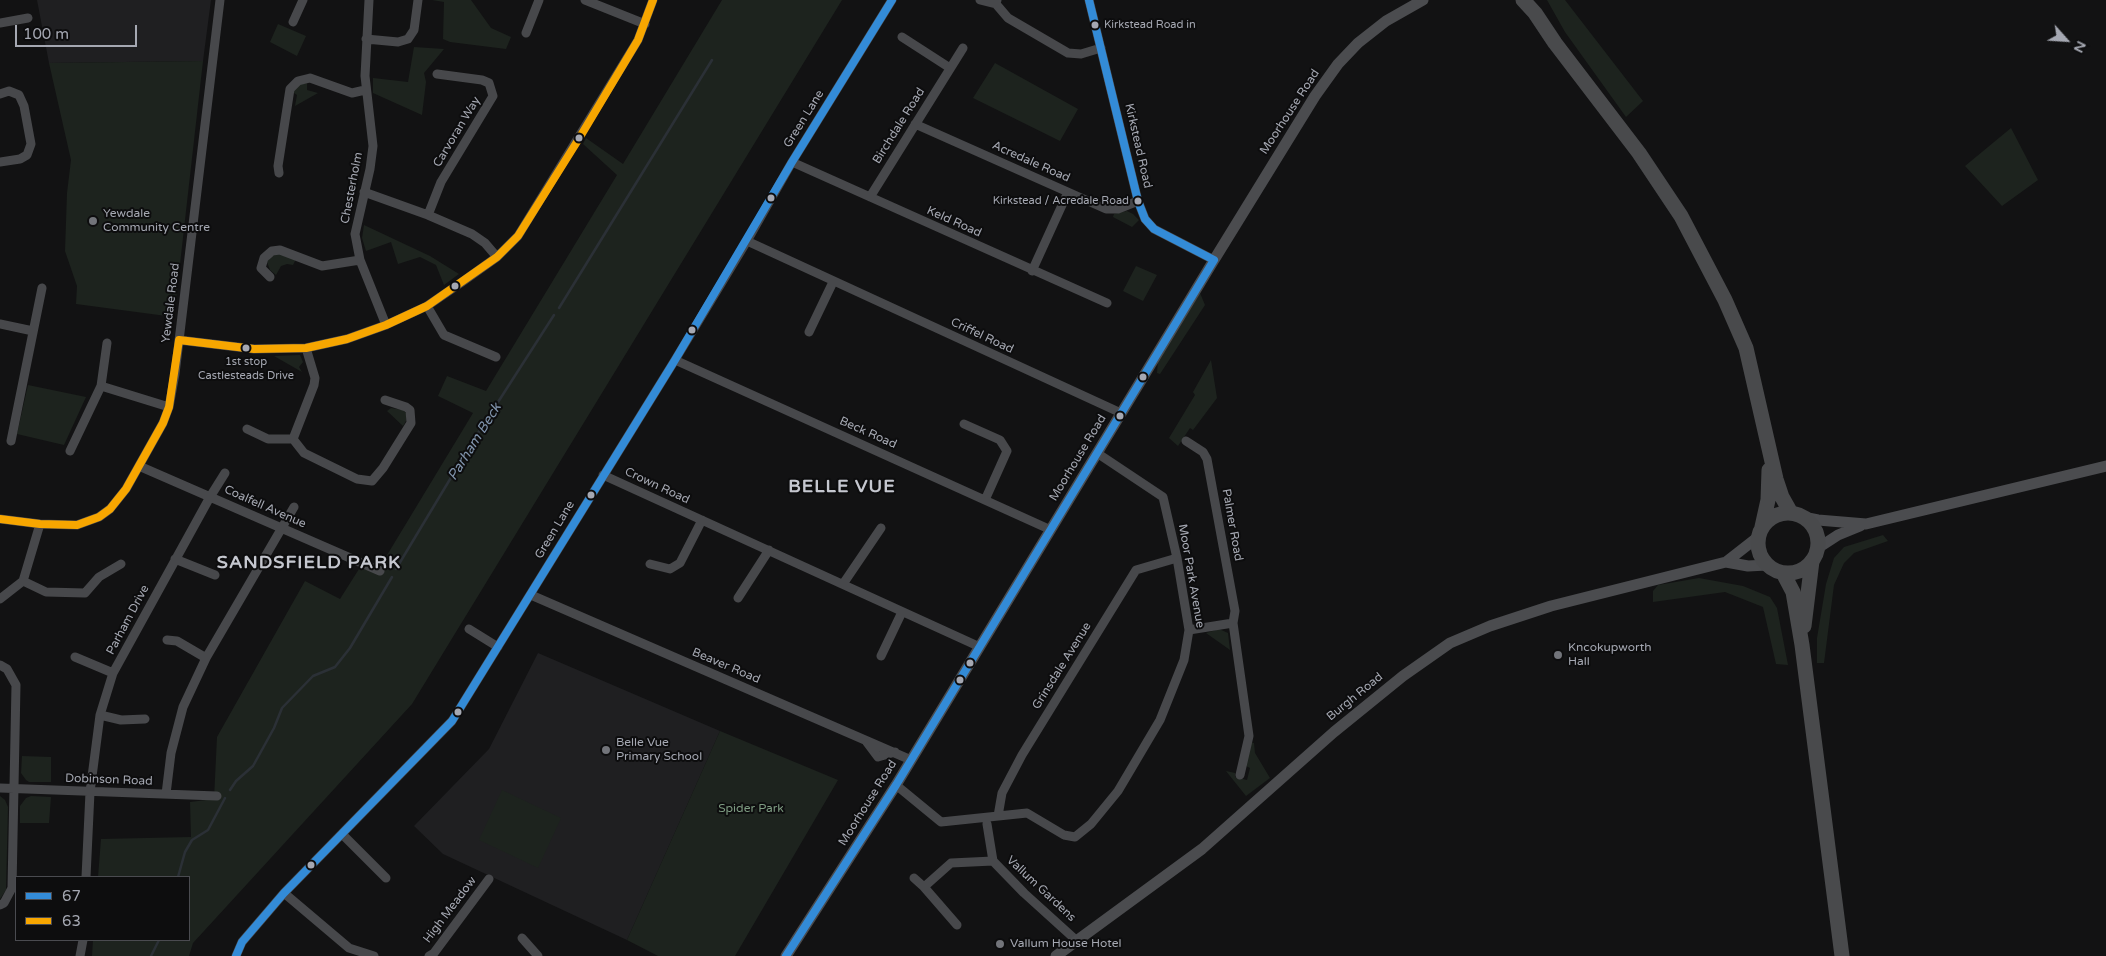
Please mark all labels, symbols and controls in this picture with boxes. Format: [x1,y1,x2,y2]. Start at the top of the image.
scale bar [18,15,140,47]
north arrow [2041,15,2091,65]
place label: Kirkstead Road in [1104,18,1196,32]
marker: Kirkstead Road in [1090,20,1100,30]
text: 100 m [23,25,69,43]
text: N [2070,38,2090,56]
street label: Moorhouse Road [1257,67,1323,157]
street label: Birchdale Road [870,85,928,167]
street label: Green Lane [781,88,827,150]
street label: Carvoran Way [430,94,484,170]
street label: Kirkstead Road [1121,102,1155,190]
unlabelled marker [574,133,584,143]
street label: Acredale Road [990,138,1072,186]
street label: Chesterholm [338,151,366,225]
unlabelled marker [766,193,776,203]
place label: Kirkstead / Acredale Road [993,194,1129,208]
marker: Kirkstead / Acredale Road [1133,196,1143,206]
street label: Keld Road [924,203,984,241]
place label: Yewdale Community Centre [103,207,210,235]
marker: Yewdale Community Centre [87,215,99,227]
street label: Yewdale Road [159,262,183,344]
unlabelled marker [450,281,460,291]
street label: Criffel Road [948,315,1016,357]
unlabelled marker [687,325,697,335]
marker: 1st stop Castlesteads Drive [241,343,251,353]
place label: 1st stop Castlesteads Drive [198,355,294,381]
unlabelled marker [1138,372,1148,382]
water label: Parham Beck [445,400,505,484]
unlabelled marker [1115,411,1125,421]
street label: Moorhouse Road [1047,412,1109,504]
street label: Beck Road [837,414,899,452]
street label: Crown Road [622,465,692,507]
district label: BELLE VUE [787,476,897,498]
street label: Coalfell Avenue [222,482,308,532]
street label: Palmer Road [1219,488,1245,562]
unlabelled marker [586,490,596,500]
street label: Green Lane [532,498,578,562]
street label: Moor Park Avenue [1175,523,1207,629]
district label: SANDSFIELD PARK [215,552,403,574]
street label: Parham Drive [104,583,152,657]
street label: Grinsdale Avenue [1029,620,1095,712]
place label: Kncokupworth Hall [1568,641,1652,669]
street label: Beaver Road [690,645,762,687]
marker: Kncokupworth Hall [1552,649,1564,661]
unlabelled marker [965,658,975,668]
street label: Burgh Road [1324,670,1386,724]
unlabelled marker [955,675,965,685]
unlabelled marker [453,707,463,717]
place label: Belle Vue Primary School [616,736,702,764]
marker: Belle Vue Primary School [600,744,612,756]
street label: Moorhouse Road [836,757,900,849]
street label: Dobinson Road [65,771,153,789]
park label: Spider Park [718,802,784,816]
street label: Vallum Gardens [1003,853,1079,925]
unlabelled marker [306,860,316,870]
street label: High Meadow [420,874,480,946]
legend [15,876,190,941]
text: 67 [62,887,81,905]
text: 63 [62,912,81,930]
place label: Vallum House Hotel [1010,937,1121,951]
marker: Vallum House Hotel [994,938,1006,950]

